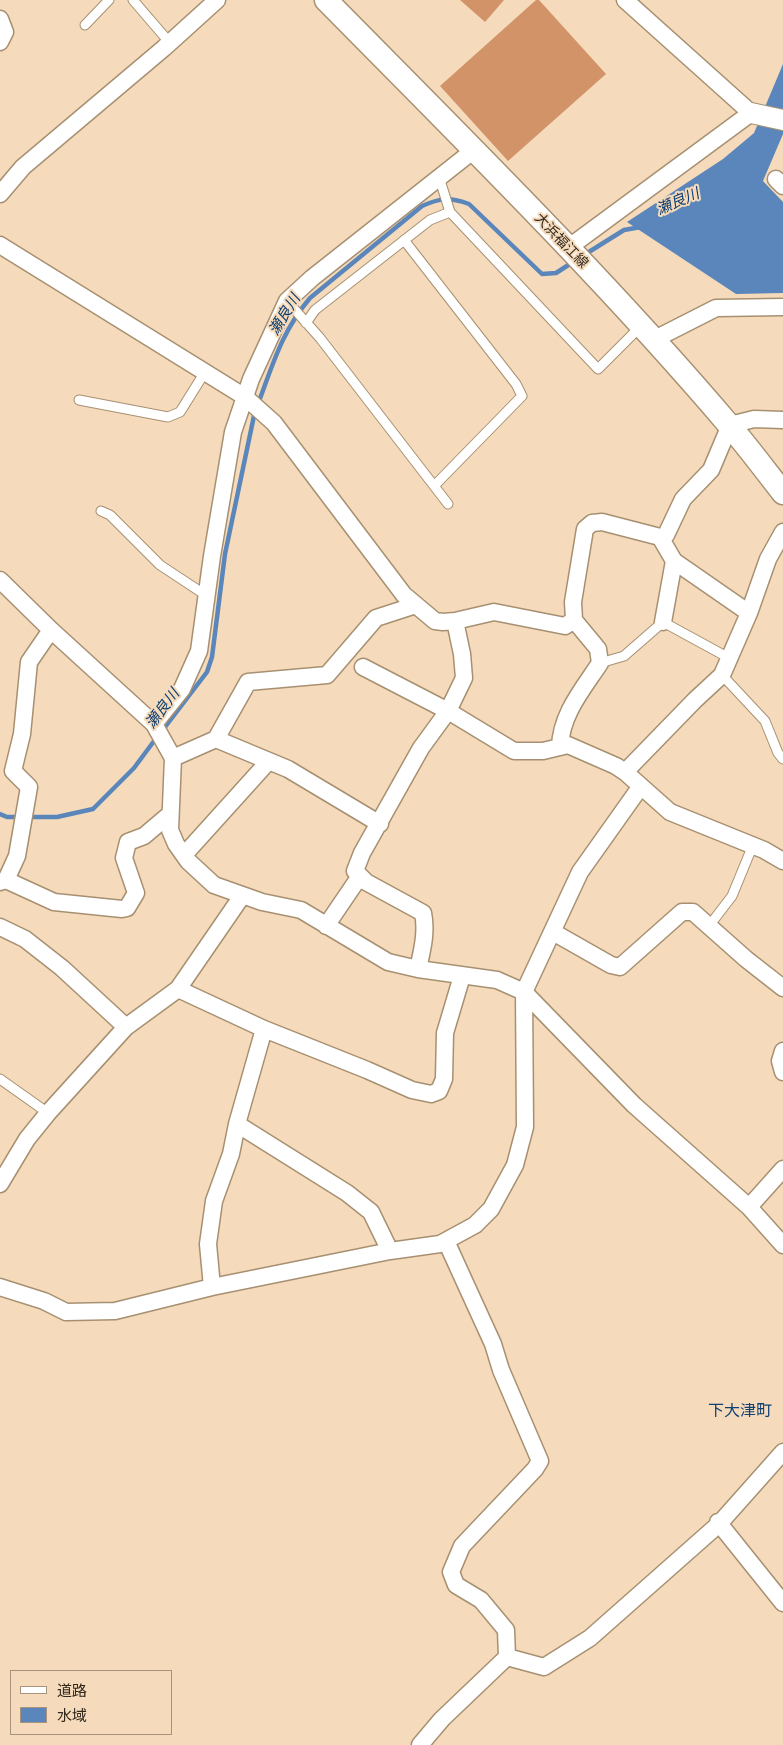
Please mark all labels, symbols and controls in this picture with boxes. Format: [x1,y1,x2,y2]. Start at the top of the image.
water label: 瀬良川 [654,185,702,219]
street label: 大浜福江線 [531,210,591,272]
water label: 瀬良川 [265,291,305,339]
water label: 瀬良川 [142,686,184,732]
district label: 下大津町 [708,1402,772,1422]
legend [10,1670,172,1735]
text: 道路 [57,1682,87,1700]
text: 水域 [57,1707,87,1725]

